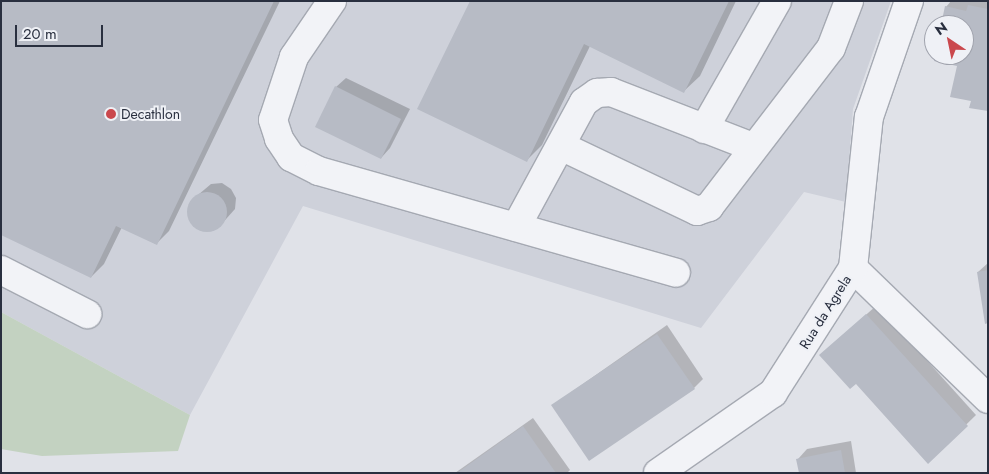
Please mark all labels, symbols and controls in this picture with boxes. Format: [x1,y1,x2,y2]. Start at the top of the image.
scale bar [18,15,105,47]
north arrow [924,15,974,65]
text: N [931,17,951,40]
text: 20 m [23,23,57,45]
place label: Decathlon [121,106,180,122]
marker: Decathlon [105,108,117,120]
street label: Rua da Agrela [796,272,854,352]

